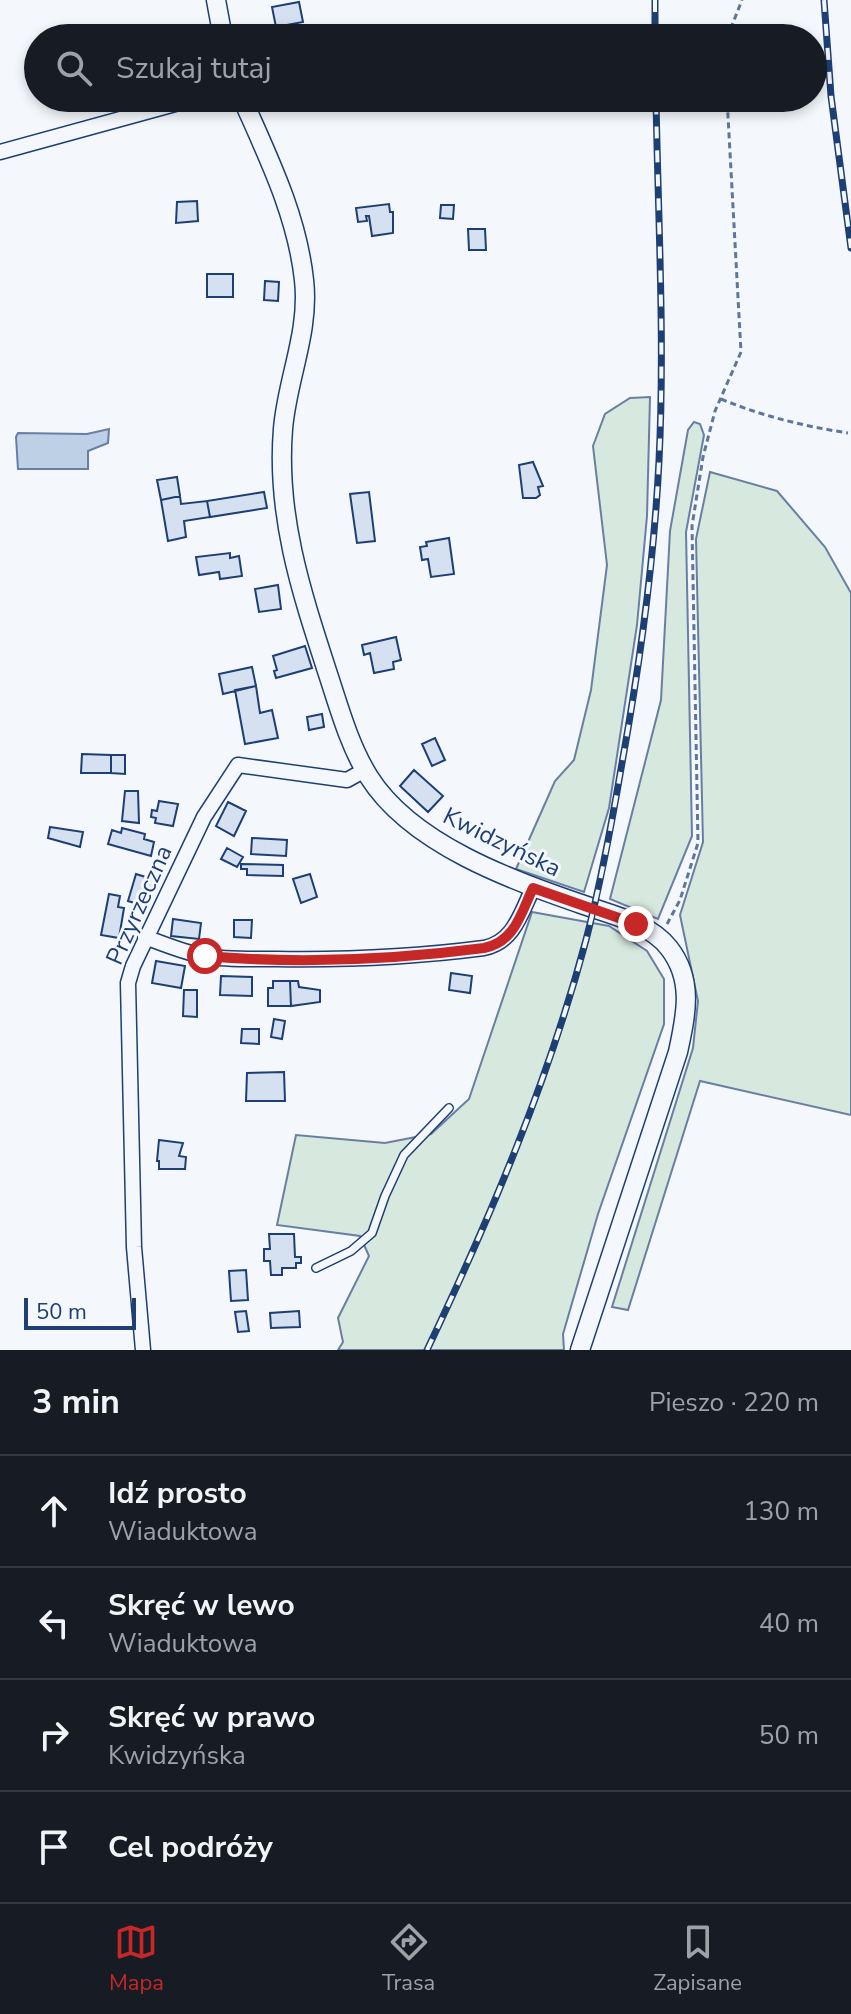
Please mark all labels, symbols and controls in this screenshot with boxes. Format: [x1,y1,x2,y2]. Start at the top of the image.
search box [24,24,827,112]
icon: search [52,46,96,90]
text: Szukaj tutaj [116,48,272,89]
street label: Kwidzyńska [438,800,566,884]
street label: Przyrzeczna [98,840,180,970]
route end [618,906,654,942]
route start [187,938,223,974]
scale bar [24,1294,136,1330]
text: 50 m [36,1297,87,1327]
text: 3 min [32,1379,120,1425]
text: Pieszo · 220 m [649,1385,819,1420]
text: Idź prosto [108,1473,247,1514]
icon: ahead [32,1489,76,1533]
text: 130 m [743,1494,819,1529]
text: Wiaduktowa [108,1514,257,1549]
text: Skręć w lewo [108,1585,295,1626]
icon: left [32,1601,76,1645]
text: 40 m [759,1606,819,1641]
text: Wiaduktowa [108,1626,257,1661]
text: Skręć w prawo [108,1697,315,1738]
icon: right [32,1713,76,1757]
text: 50 m [759,1718,819,1753]
text: Kwidzyńska [108,1738,246,1773]
icon: arrive [32,1825,76,1869]
text: Cel podróży [108,1827,273,1868]
tab: Mapa [109,1920,164,1998]
tab: Trasa [382,1920,435,1998]
tab: Zapisane [653,1920,742,1998]

